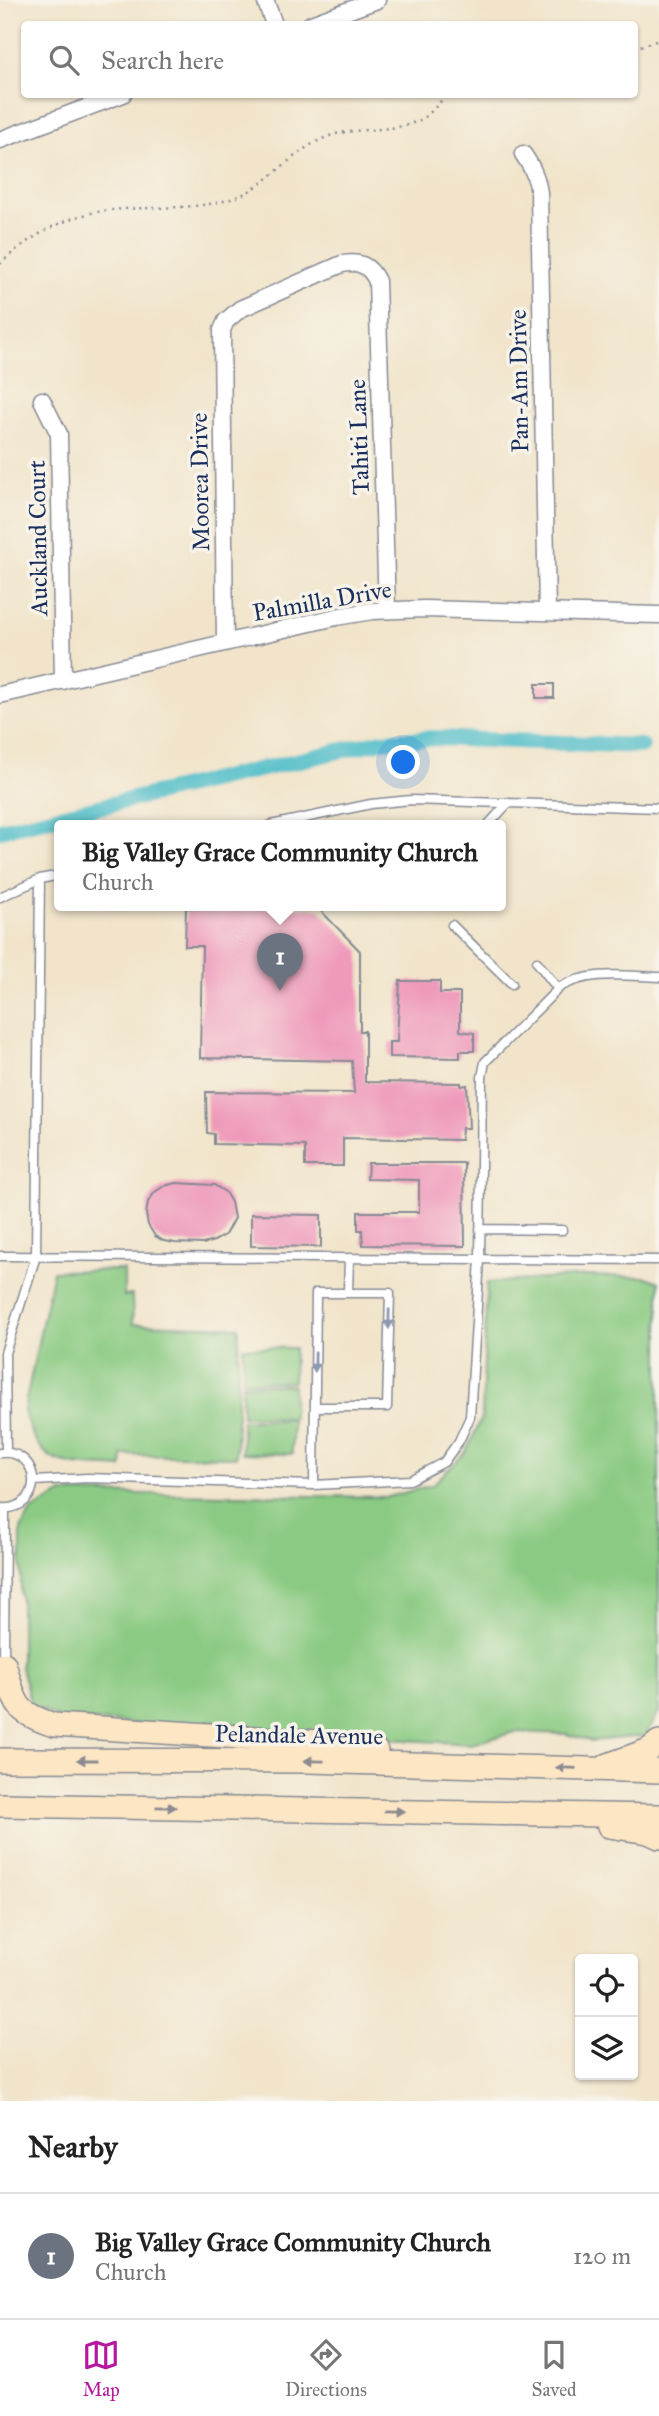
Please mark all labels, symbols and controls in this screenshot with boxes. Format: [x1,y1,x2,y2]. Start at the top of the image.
search box [21,21,638,98]
icon: search [45,41,83,79]
text: Search here [101,44,224,76]
street label: Pan-Am Drive [503,309,535,453]
street label: Tahiti Lane [342,378,376,496]
street label: Moorea Drive [184,412,216,552]
street label: Auckland Court [22,459,54,617]
street label: Palmilla Drive [250,574,394,628]
your location [386,745,420,779]
popup [54,820,506,911]
text: Big Valley Grace Community Church [82,836,478,868]
text: Church [82,868,154,896]
pin: 1 [257,933,303,991]
one-way arrow [384,1308,395,1330]
one-way arrow [309,1351,321,1373]
street label: Pelandale Avenue [214,1719,384,1751]
one-way arrow [76,1754,98,1766]
one-way arrow [303,1755,325,1767]
one-way arrow [555,1763,577,1774]
one-way arrow [155,1802,177,1813]
one-way arrow [383,1805,405,1817]
map controls [575,1954,638,2080]
button: locate [575,1954,638,2017]
button: layers [575,2017,638,2080]
text: Nearby [28,2129,118,2165]
text: Big Valley Grace Community Church [95,2226,491,2258]
text: 1 [46,2242,56,2270]
text: 120 m [573,2242,631,2270]
text: Church [95,2258,167,2286]
tab: Map [82,2336,120,2401]
tab: Directions [285,2336,367,2401]
tab: Saved [532,2336,577,2401]

